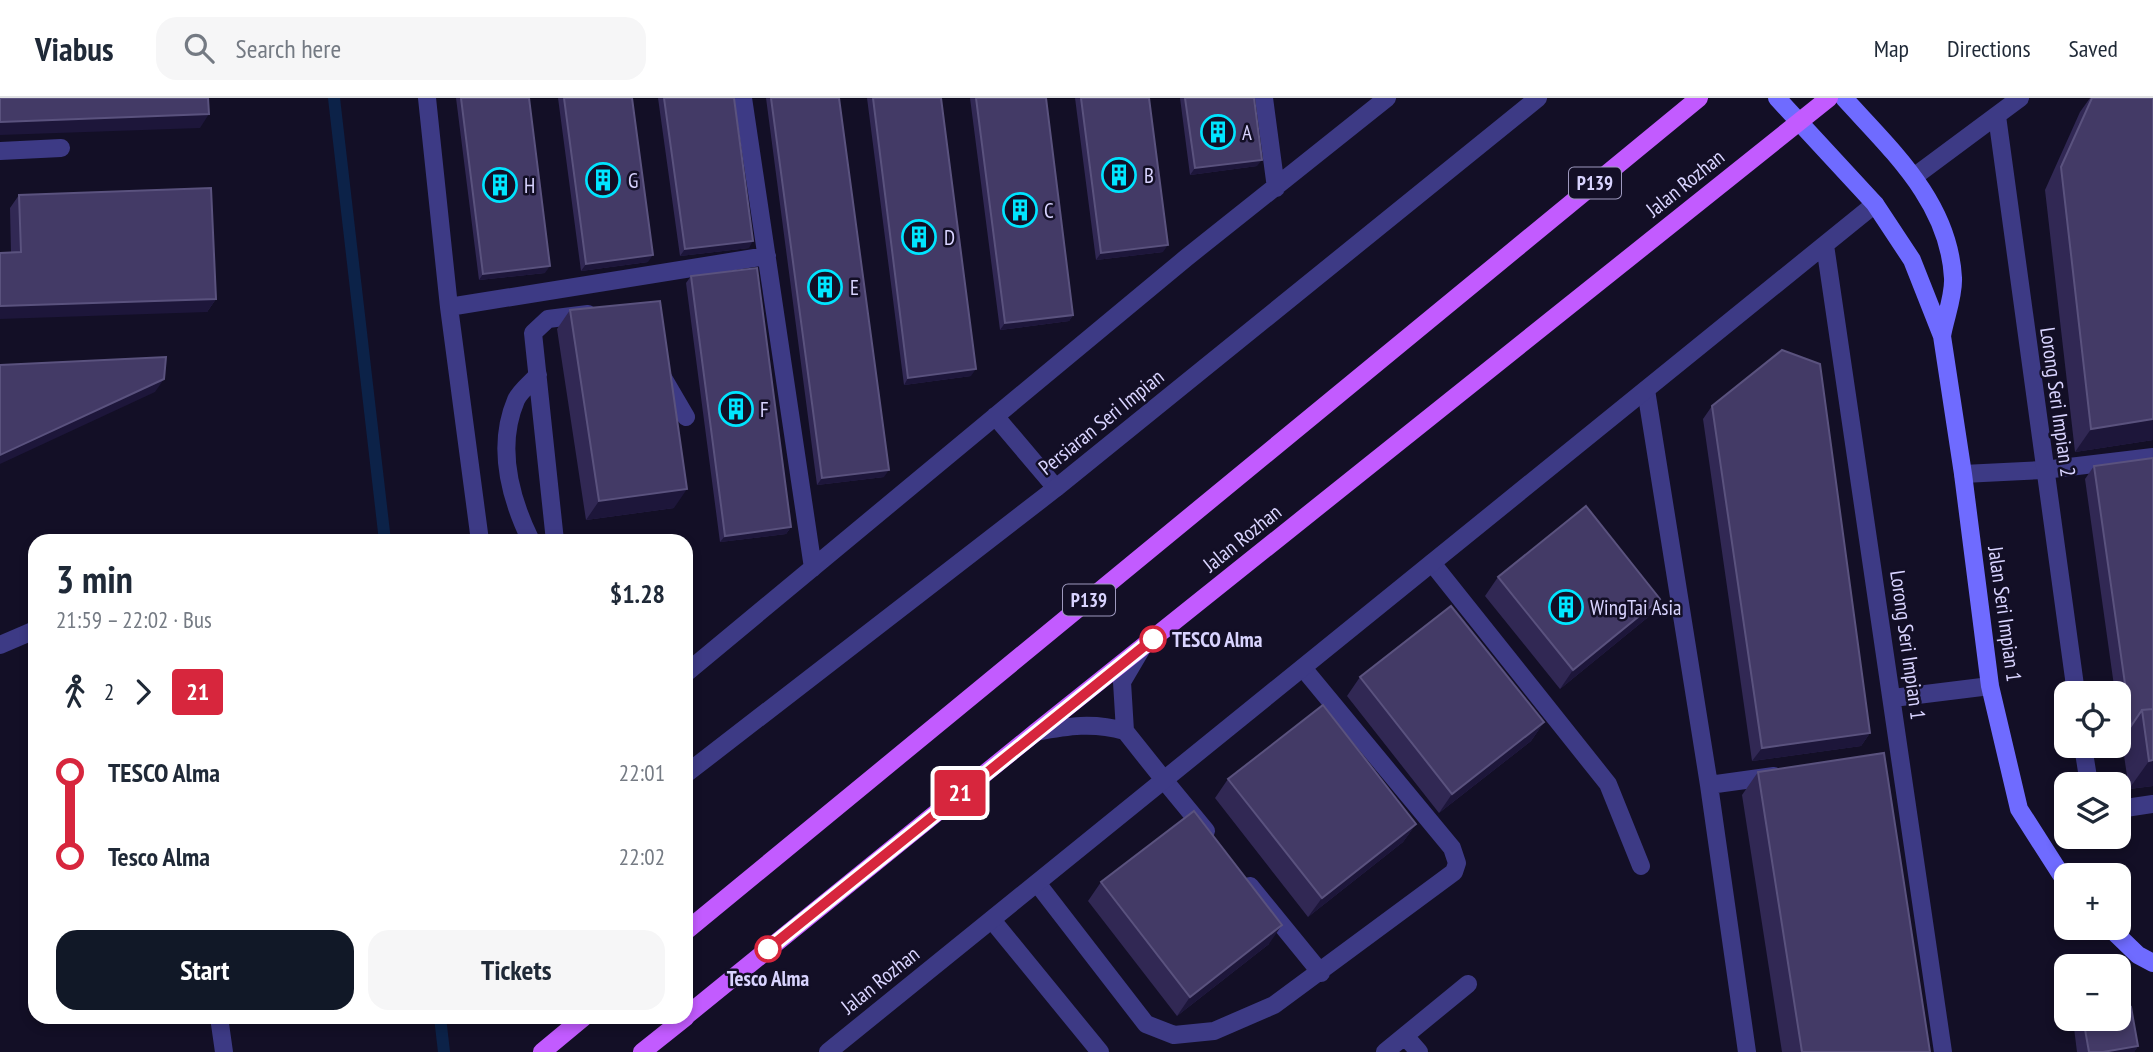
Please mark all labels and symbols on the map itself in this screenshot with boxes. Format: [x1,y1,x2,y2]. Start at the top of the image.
building icon: A [1199,113,1237,151]
place label: A [1242,119,1252,146]
street label: Jalan Rozhan [1640,143,1730,223]
building icon: B [1100,156,1138,194]
building icon: G [584,161,622,199]
place label: B [1144,162,1154,189]
building icon: H [481,166,519,204]
place label: G [628,167,638,194]
road number: P139 [1569,167,1621,198]
place label: H [524,172,535,199]
building icon: C [1001,191,1039,229]
place label: C [1044,197,1054,224]
building icon: D [900,218,938,256]
place label: D [944,224,955,251]
building icon: E [806,268,844,306]
place label: E [850,274,859,301]
street label: Lorong Seri Impian 2 [2034,326,2082,478]
street label: Persiaran Seri Impian [1033,363,1169,481]
building icon: F [717,390,755,428]
place label: F [760,396,769,423]
street label: Jalan Rozhan [1197,498,1287,578]
street label: Jalan Seri Impian 1 [1982,543,2028,684]
street label: Lorong Seri Impian 1 [1884,569,1932,721]
road number: P139 [1063,584,1115,615]
building icon: WingTai Asia [1547,588,1585,626]
place label: WingTai Asia [1590,594,1681,621]
marker: TESCO Alma [1140,626,1166,652]
place label: TESCO Alma [1172,626,1263,653]
line badge: 21 [928,770,992,816]
marker: Tesco Alma [755,936,781,962]
street label: Jalan Rozhan [835,940,925,1020]
place label: Tesco Alma [727,965,809,992]

